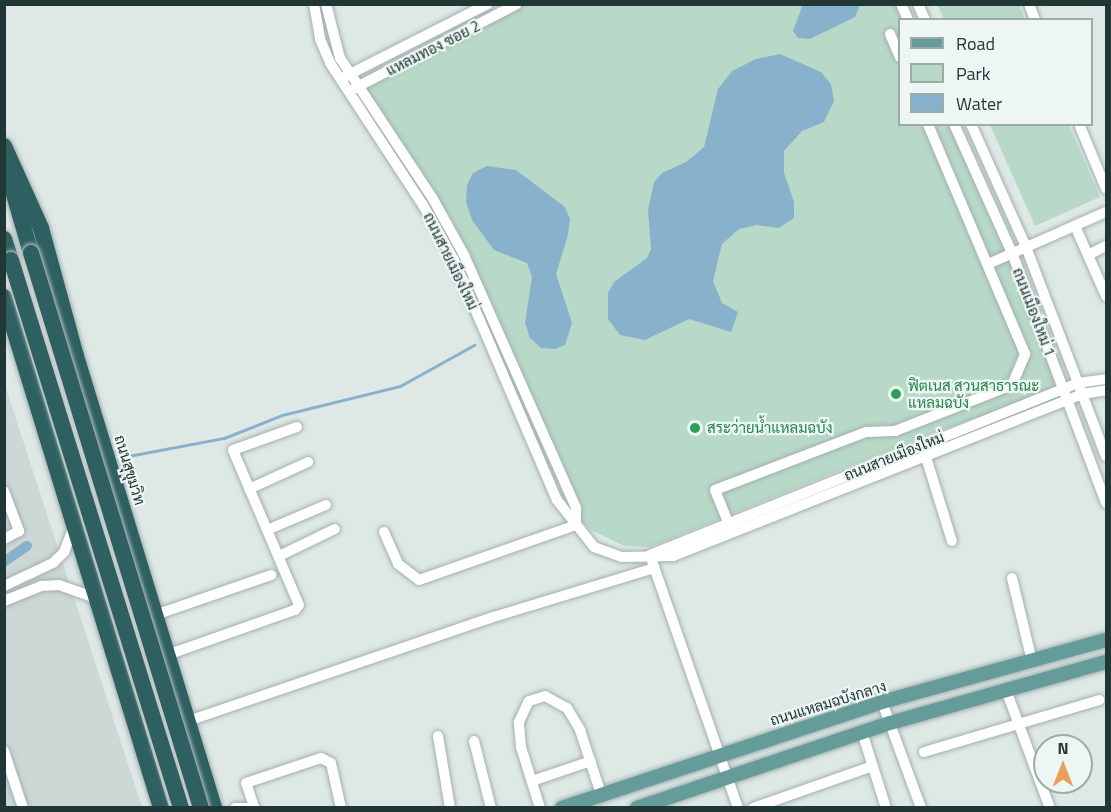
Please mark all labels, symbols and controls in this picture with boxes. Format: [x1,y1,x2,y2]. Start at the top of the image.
street label: แหลมทอง ซอย 2 [383,17,483,79]
legend [898,18,1093,126]
text: Road [956,30,995,57]
text: Park [956,60,990,87]
text: Water [956,90,1002,117]
street label: ถนนสายเมืองใหม่ [420,209,482,313]
street label: ถนนเมืองใหม่ 1 [1009,265,1059,359]
place label: ฟิตเนส สวนสาธารณะ แหลมฉบัง [908,376,1039,411]
marker: ฟิตเนส สวนสาธารณะ แหลมฉบัง [889,387,903,401]
place label: สระว่ายน้ำแหลมฉบัง [707,419,833,437]
marker: สระว่ายน้ำแหลมฉบัง [688,421,702,435]
street label: ถนนสายเมืองใหม่ [841,428,947,484]
street label: ถนนสุขุมวิท [111,433,149,507]
street label: ถนนแหลมฉบังกลาง [768,677,888,729]
north arrow [1033,734,1093,794]
text: N [1057,736,1069,760]

